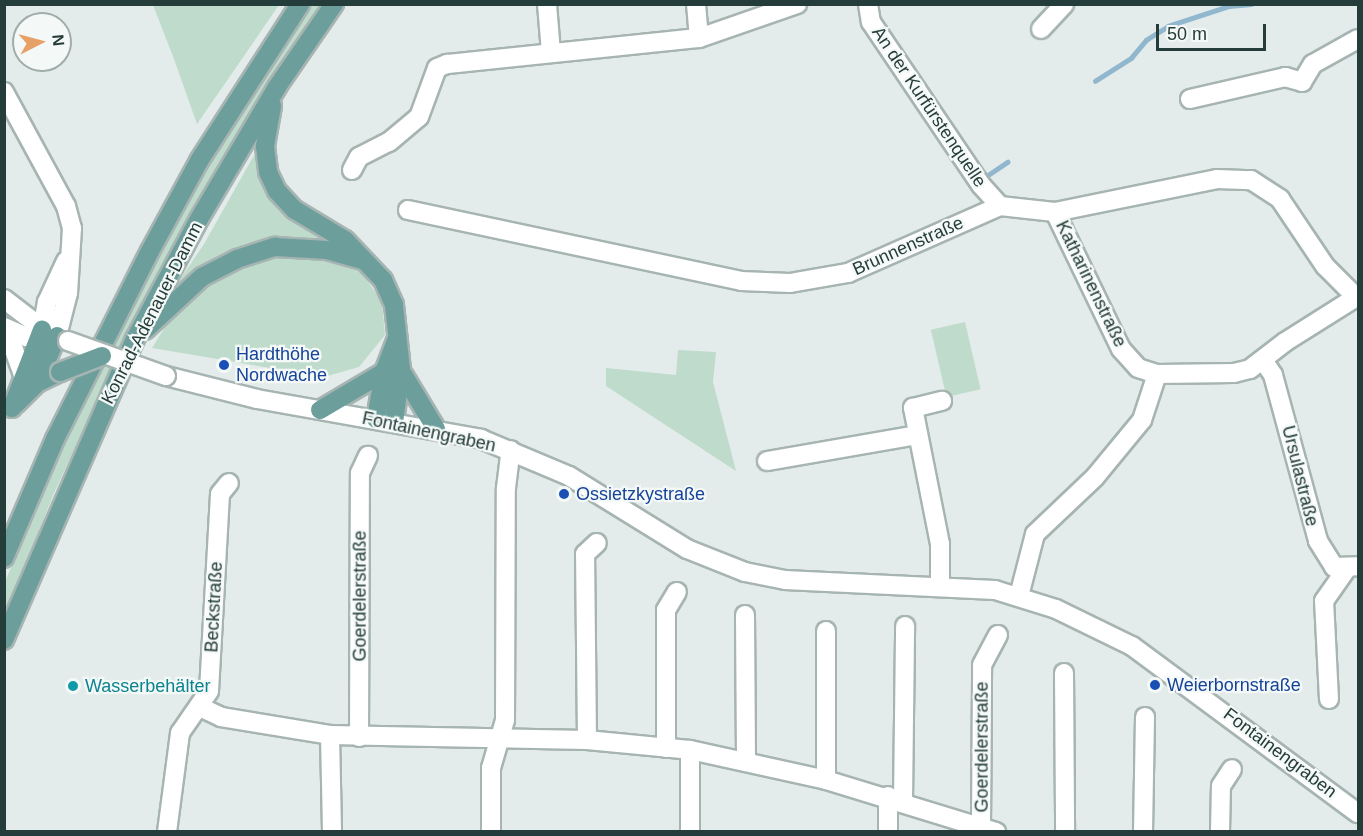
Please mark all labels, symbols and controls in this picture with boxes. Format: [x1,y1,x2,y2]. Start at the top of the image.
north arrow [12,12,72,72]
scale bar [1159,12,1268,50]
street label: An der Kurfürstenquelle [867,23,991,191]
text: 50 m [1167,24,1207,44]
text: N [49,34,67,47]
street label: Brunnenstraße [849,212,967,280]
street label: Katharinenstraße [1051,217,1131,351]
street label: Konrad-Adenauer-Damm [97,219,207,407]
place label: Hardthöhe Nordwache [236,344,327,386]
marker: Hardthöhe Nordwache [217,358,231,372]
street label: Fontainengraben [360,407,498,457]
street label: Ursulastraße [1277,423,1323,529]
place label: Ossietzkystraße [576,483,705,505]
marker: Ossietzkystraße [557,487,571,501]
street label: Goerdelerstraße [349,530,371,662]
street label: Beckstraße [201,561,227,653]
place label: Weierbornstraße [1167,674,1301,696]
place label: Wasserbehälter [85,675,210,697]
marker: Weierbornstraße [1148,678,1162,692]
marker: Wasserbehälter [66,679,80,693]
street label: Goerdelerstraße [971,681,993,813]
street label: Fontainengraben [1219,703,1341,803]

